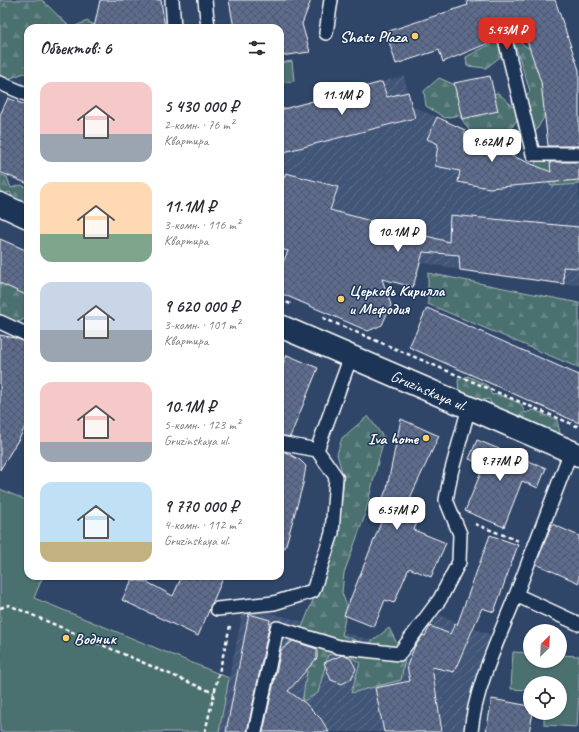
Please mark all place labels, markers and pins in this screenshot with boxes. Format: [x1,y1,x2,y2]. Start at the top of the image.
pin: 5.43M ₽ [470,17,544,51]
place label: Shato Plaza [340,27,409,47]
marker: Shato Plaza [410,31,420,41]
pin: 11.1M ₽ [305,82,379,116]
pin: 9.62M ₽ [455,129,529,163]
pin: 10.1M ₽ [361,219,435,253]
place label: Церковь Кирилла и Мефодия [349,281,445,319]
marker: Церковь Кирилла и Мефодия [336,294,346,304]
place label: Iva home [368,429,420,449]
marker: Iva home [421,433,431,443]
pin: 9.77M ₽ [463,448,537,482]
pin: 6.57M ₽ [360,497,434,531]
place label: Водник [74,629,118,649]
marker: Водник [61,633,71,643]

